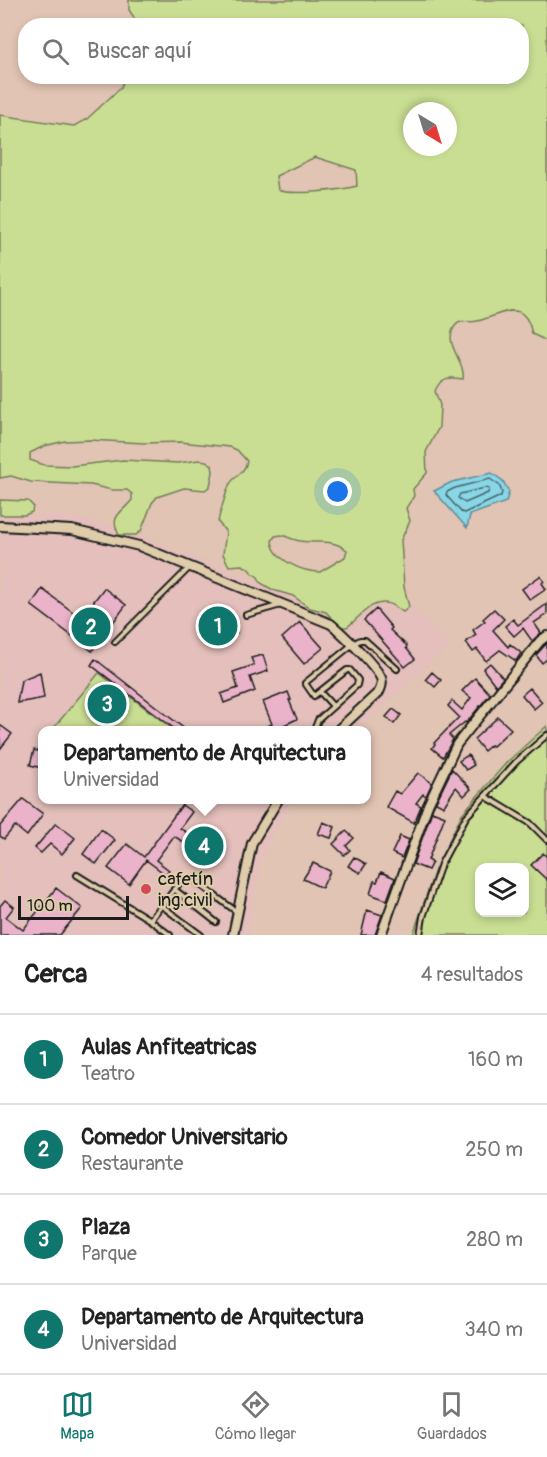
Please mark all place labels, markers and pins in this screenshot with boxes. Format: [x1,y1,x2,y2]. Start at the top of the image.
pin: 2 [72,604,110,650]
pin: 1 [198,604,238,648]
pin: 3 [88,682,126,726]
pin: 4 [184,824,224,868]
place label: cafetín ing.civil [158,868,213,912]
marker: cafetín ing.civil [139,882,153,896]

